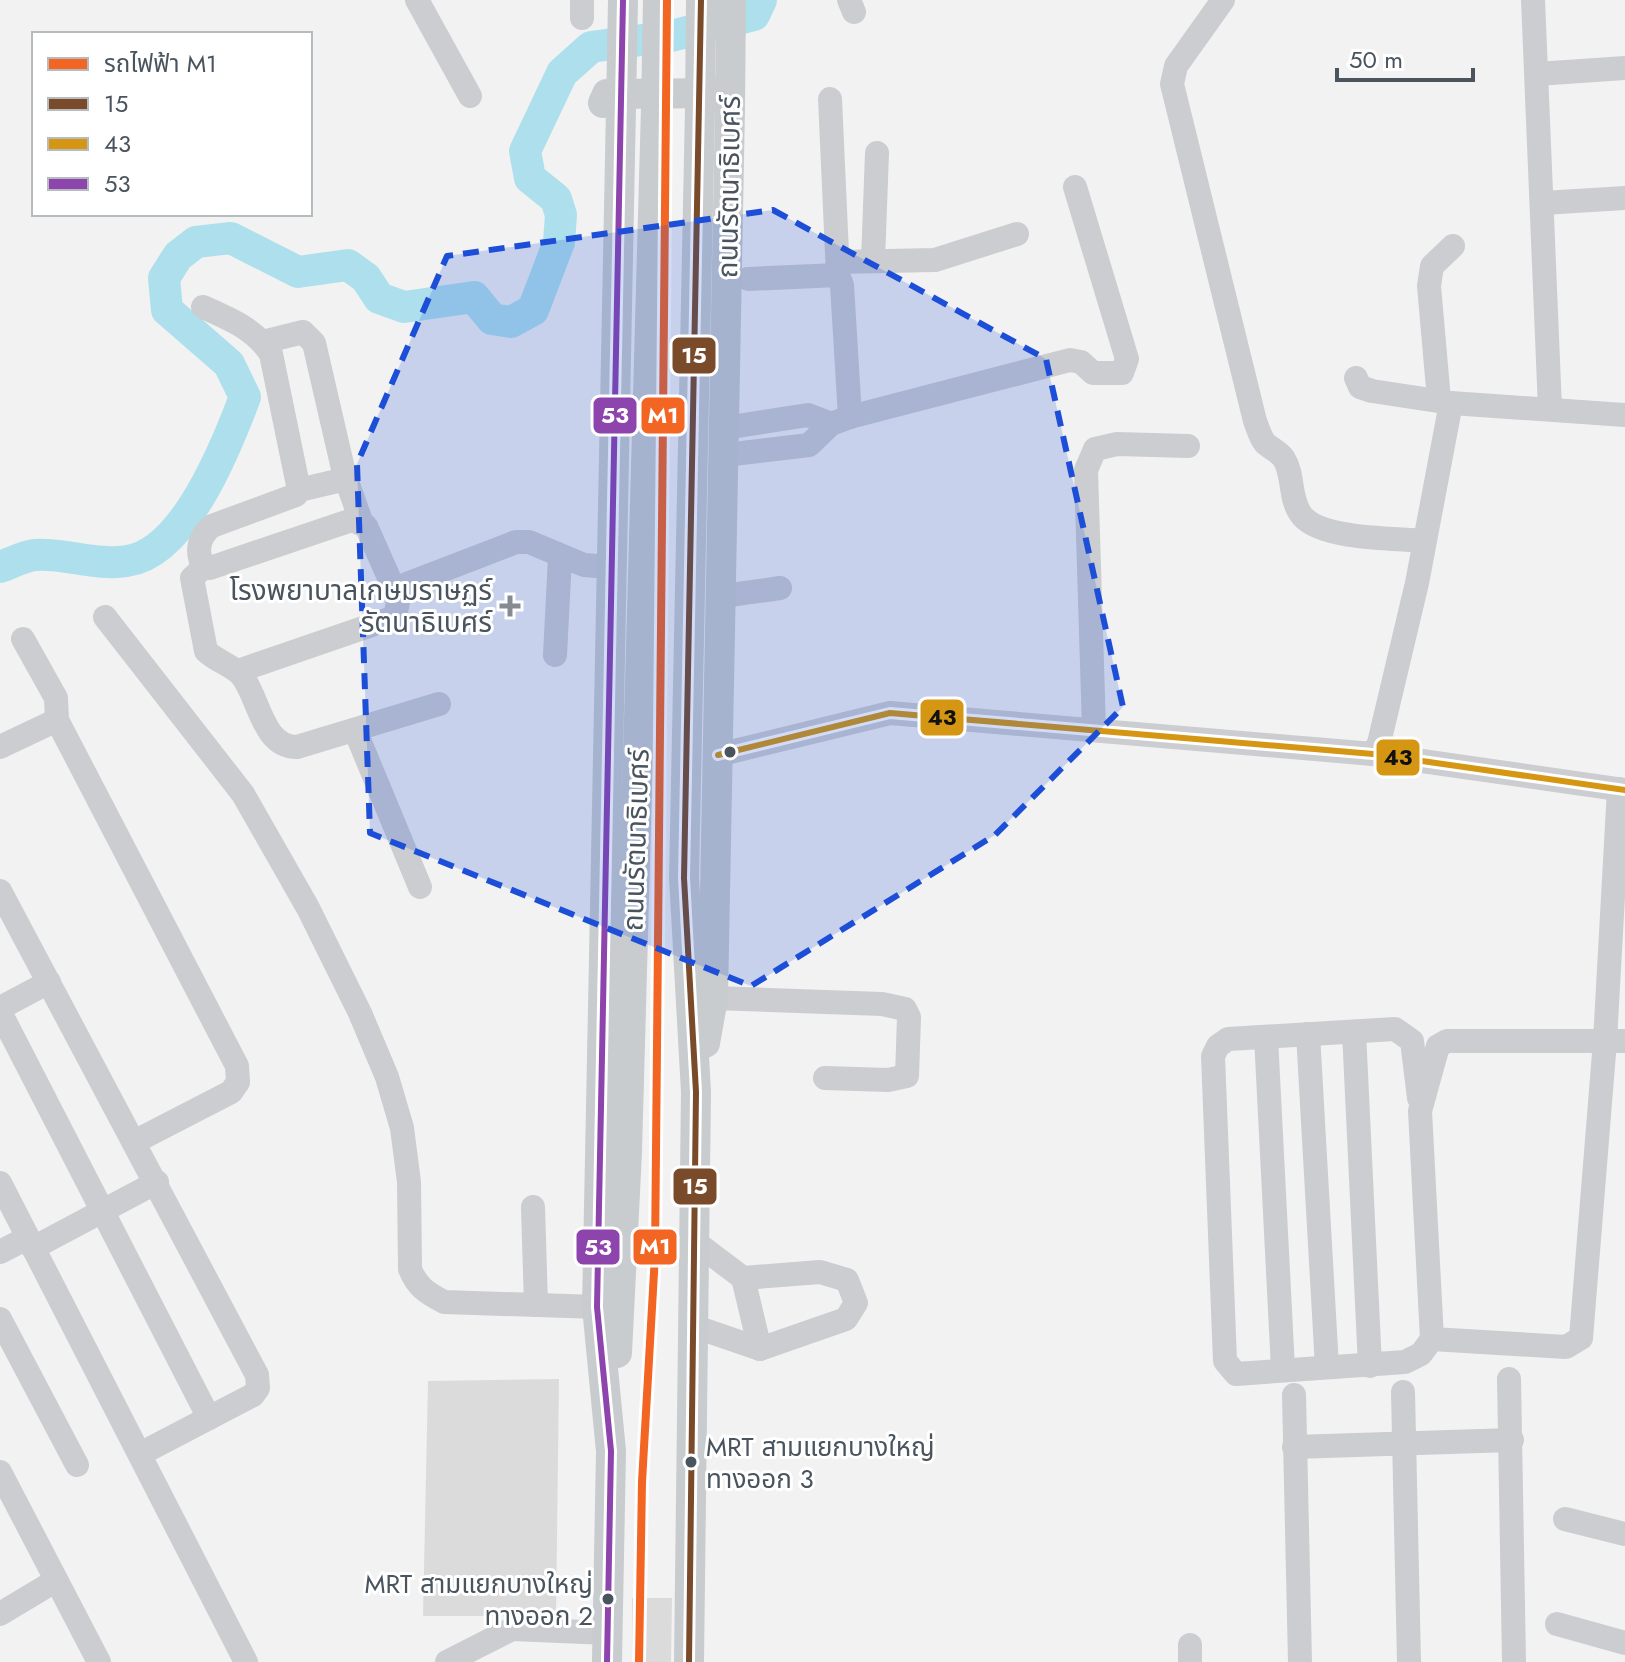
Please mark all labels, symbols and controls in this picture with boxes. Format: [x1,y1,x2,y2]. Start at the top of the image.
legend [32,32,312,216]
scale bar [1337,32,1473,82]
text: 50 m [1349,42,1403,77]
text: รถไฟฟ้า M1 [104,46,217,81]
text: 15 [104,86,128,121]
street label: ถนนรัตนาธิเบศร์ [707,94,751,279]
text: 43 [104,126,131,161]
text: 53 [104,166,131,201]
line badge: 15 [671,336,717,375]
text: 15 [681,339,707,371]
line badge: 53 [592,396,638,435]
line badge: M1 [640,396,686,435]
text: 53 [601,399,629,431]
text: M1 [648,399,678,431]
place label: โรงพยาบาลเกษมราษฏร์ รัตนาธิเบศร์ [230,570,493,643]
marker: โรงพยาบาลเกษมราษฏร์ รัตนาธิเบศร์ [499,595,521,617]
line badge: 43 [919,698,965,737]
text: 43 [927,701,957,733]
line badge: 43 [1375,738,1421,777]
text: 43 [1383,741,1413,773]
unlabelled marker [722,744,738,760]
street label: ถนนรัตนาธิเบศร์ [612,747,660,932]
line badge: 15 [672,1167,718,1206]
text: 15 [682,1170,708,1202]
line badge: 53 [575,1228,621,1266]
line badge: M1 [632,1228,678,1266]
text: M1 [640,1230,670,1262]
text: 53 [584,1231,612,1263]
place label: MRT สามแยกบางใหญ่ ทางออก 3 [706,1428,935,1498]
marker: MRT สามแยกบางใหญ่ ทางออก 3 [683,1454,699,1470]
place label: MRT สามแยกบางใหญ่ ทางออก 2 [364,1565,593,1635]
marker: MRT สามแยกบางใหญ่ ทางออก 2 [600,1591,616,1607]

